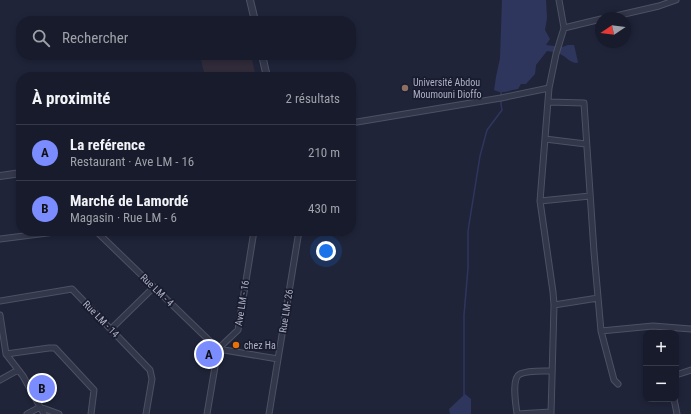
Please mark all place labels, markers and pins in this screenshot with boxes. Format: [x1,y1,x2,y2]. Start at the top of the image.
place label: Université Abdou Moumouni Dioffo [413,77,482,100]
marker: Université Abdou Moumouni Dioffo [400,83,410,93]
pin: A [196,339,222,369]
marker: chez Ha [231,340,241,350]
place label: chez Ha [244,340,276,351]
pin: B [29,373,55,403]

